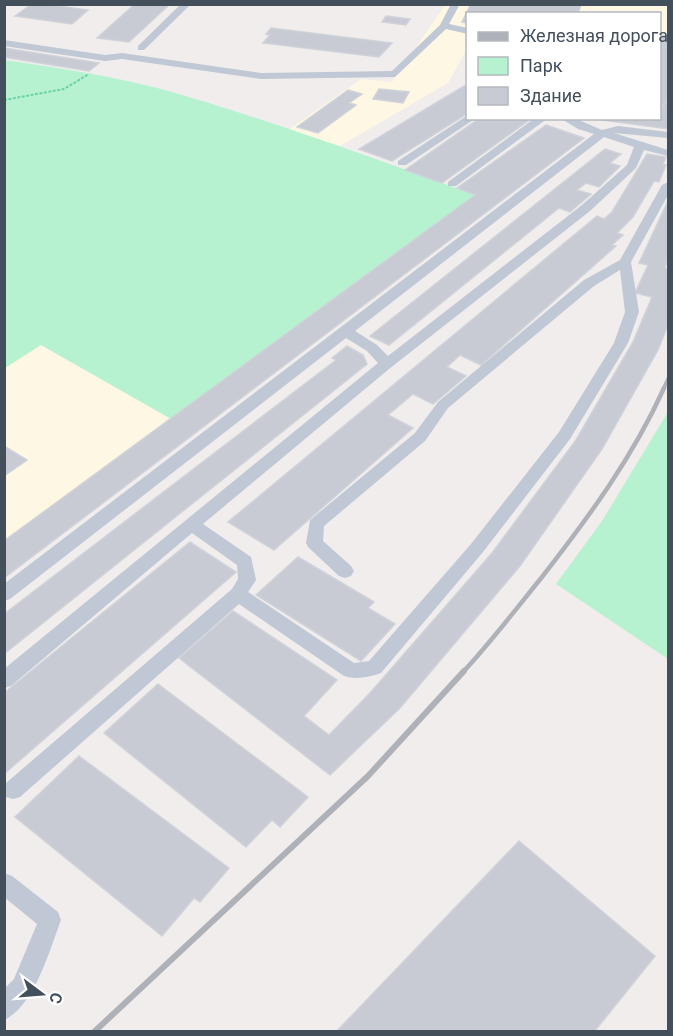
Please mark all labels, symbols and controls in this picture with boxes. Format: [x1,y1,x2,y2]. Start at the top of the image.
legend [466,12,661,120]
text: Железная дорога [520,25,668,46]
text: Парк [520,55,563,76]
text: Здание [520,85,582,106]
north arrow [12,964,72,1024]
text: С [45,990,67,1006]

